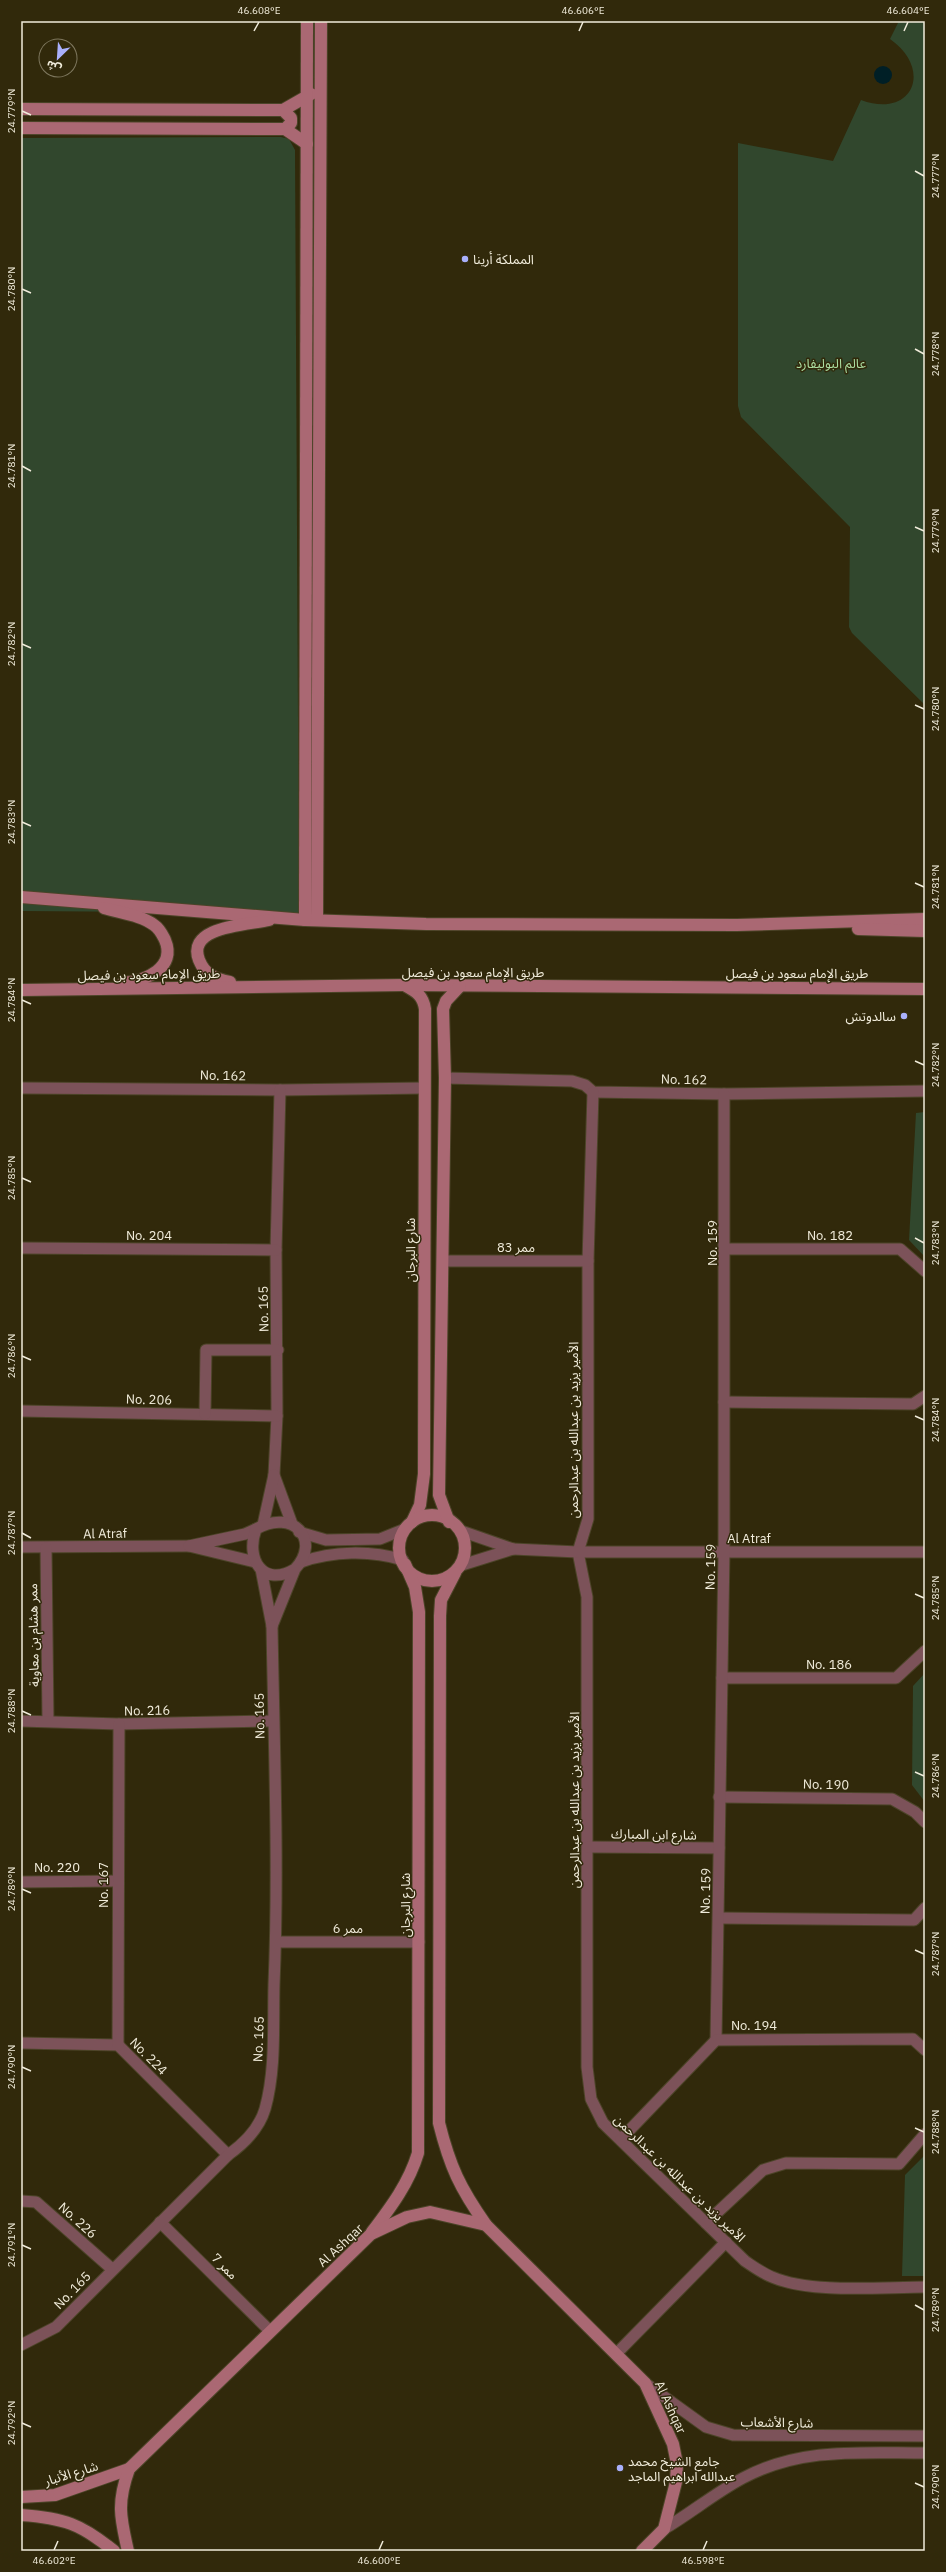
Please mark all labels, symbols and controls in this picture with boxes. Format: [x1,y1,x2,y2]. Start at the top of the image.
text: 46.608°E [237,4,281,17]
text: 46.606°E [561,4,605,17]
text: 46.604°E [886,4,930,17]
north arrow [38,38,78,78]
text: ش [44,58,64,77]
text: 24.779°N [5,89,18,133]
text: 24.777°N [929,154,942,198]
place label: المملكة أرينا [473,251,534,268]
marker: المملكة أرينا [460,254,470,264]
text: 24.780°N [5,267,18,311]
text: 24.778°N [929,332,942,376]
park label: عالم البوليفارد [796,355,867,374]
text: 24.781°N [5,444,18,488]
text: 24.779°N [929,509,942,553]
text: 24.782°N [5,622,18,666]
text: 24.780°N [929,687,942,731]
text: 24.783°N [5,800,18,844]
text: 24.781°N [929,865,942,909]
street label: طريق الإمام سعود بن فيصل [402,964,544,982]
street label: طريق الإمام سعود بن فيصل [78,965,221,985]
street label: طريق الإمام سعود بن فيصل [726,965,868,983]
text: 24.784°N [5,978,18,1022]
place label: سالدوتش [846,1008,896,1025]
marker: سالدوتش [899,1011,909,1021]
text: 24.782°N [929,1043,942,1087]
street label: No. 162 [200,1067,246,1084]
street label: No. 162 [661,1071,707,1088]
text: 24.785°N [5,1156,18,1200]
street label: شارع البرجان [402,1218,421,1282]
street label: No. 159 [704,1220,721,1266]
text: 24.783°N [929,1221,942,1265]
street label: No. 204 [126,1227,172,1244]
street label: No. 182 [807,1227,853,1244]
street label: ممر 83 [497,1239,535,1256]
street label: No. 165 [255,1286,272,1332]
text: 24.786°N [5,1334,18,1378]
street label: الأمير يزيد بن عبدالله بن عبدالرحمن [565,1342,582,1518]
street label: No. 206 [126,1391,172,1408]
text: 24.784°N [929,1398,942,1442]
text: 24.787°N [5,1511,18,1555]
street label: Al Atraf [83,1525,127,1542]
street label: Al Atraf [727,1530,771,1547]
street label: No. 159 [702,1544,719,1590]
text: 24.785°N [929,1576,942,1620]
street label: ممر هشام بن معاوية [24,1583,44,1687]
street label: No. 186 [806,1656,852,1673]
text: 24.788°N [5,1689,18,1733]
street label: No. 165 [251,1693,268,1739]
street label: No. 216 [124,1702,170,1719]
street label: الأمير يزيد بن عبدالله بن عبدالرحمن [566,1712,583,1888]
text: 24.786°N [929,1754,942,1798]
street label: No. 190 [803,1776,849,1793]
street label: شارع ابن المبارك [611,1825,697,1846]
street label: No. 220 [34,1859,80,1876]
street label: No. 167 [95,1862,112,1908]
text: 24.789°N [5,1867,18,1911]
street label: No. 159 [697,1868,714,1914]
street label: شارع البرجان [397,1873,416,1937]
street label: ممر 6 [333,1920,363,1937]
text: 24.787°N [929,1932,942,1976]
street label: No. 165 [249,2016,268,2062]
street label: No. 194 [731,2017,777,2034]
street label: No. 224 [126,2034,171,2079]
text: 24.790°N [5,2045,18,2089]
text: 24.788°N [929,2110,942,2154]
street label: الأمير يزيد بن عبدالله بن عبدالرحمن [610,2111,749,2246]
street label: No. 226 [55,2199,101,2242]
street label: Al Ashqar [314,2220,367,2271]
text: 24.791°N [5,2223,18,2267]
street label: ممر 7 [208,2250,242,2283]
street label: No. 165 [50,2268,95,2313]
text: 24.789°N [929,2288,942,2332]
street label: Al Ashqar [651,2378,690,2436]
text: 24.792°N [5,2401,18,2445]
street label: شارع الأشعاب [740,2413,814,2434]
place label: جامع الشيخ محمد عبدالله ابراهيم الماجد [628,2453,736,2487]
street label: شارع الأنبار [41,2457,101,2492]
marker: جامع الشيخ محمد عبدالله ابراهيم الماجد [615,2463,625,2473]
text: 24.790°N [929,2465,942,2509]
text: 46.602°E [32,2554,76,2567]
text: 46.600°E [357,2554,401,2567]
text: 46.598°E [681,2554,725,2567]

